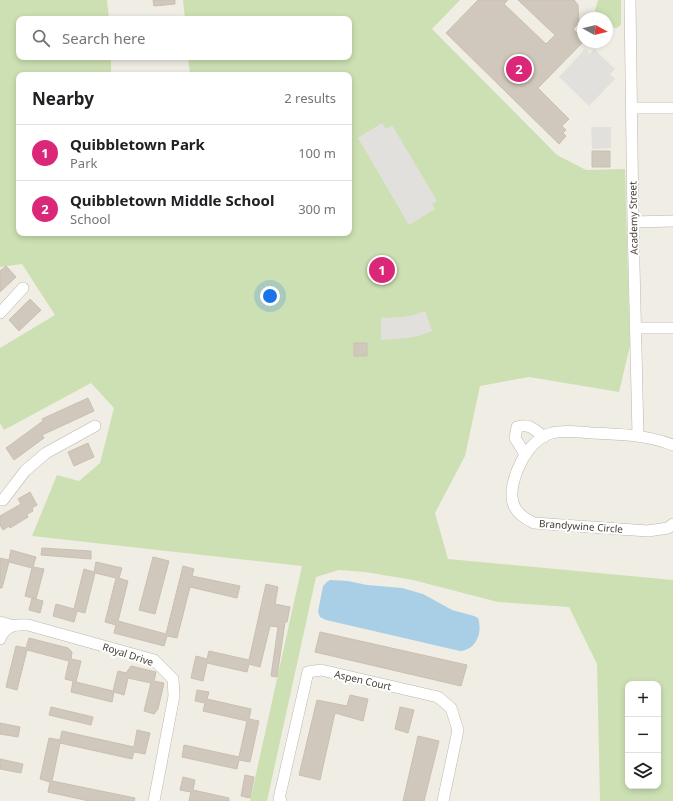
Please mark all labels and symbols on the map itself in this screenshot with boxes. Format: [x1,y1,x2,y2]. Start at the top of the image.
north arrow [577,12,613,48]
pin: 2 [506,54,532,84]
street label: Academy Street [625,181,641,255]
pin: 1 [369,255,395,285]
your location [260,286,280,306]
street label: Brandywine Circle [539,516,624,536]
street label: Royal Drive [101,639,156,669]
street label: Aspen Court [333,667,393,693]

